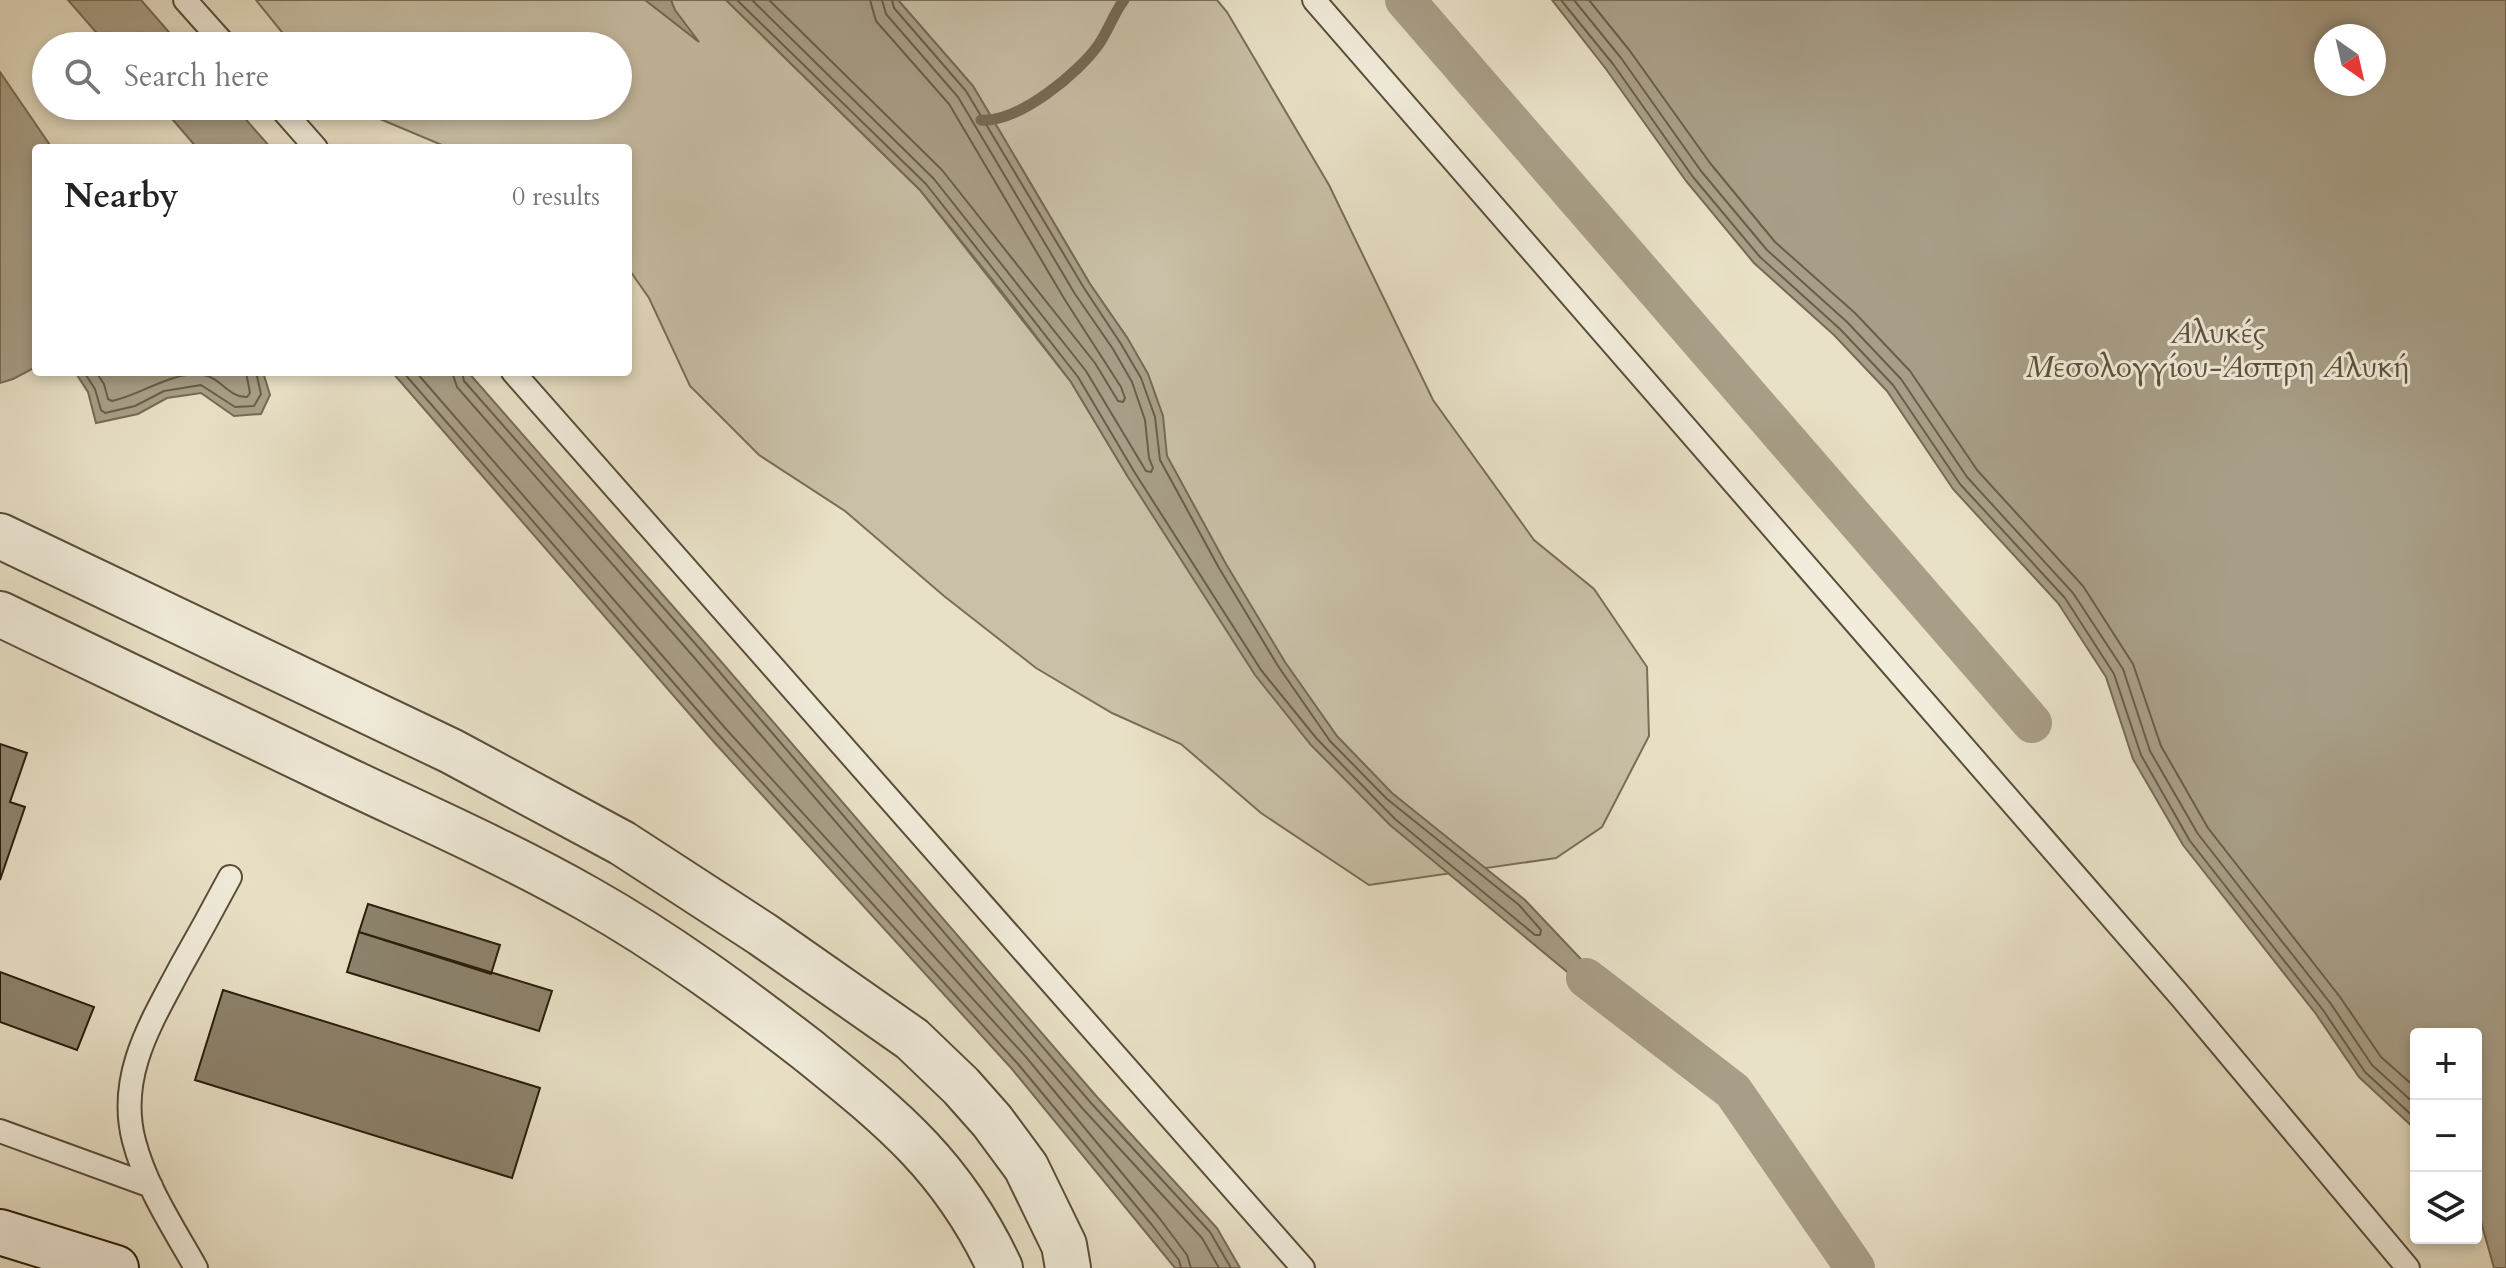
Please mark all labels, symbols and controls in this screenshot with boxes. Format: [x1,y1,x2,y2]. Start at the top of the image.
north arrow [2314,24,2386,96]
search box [32,32,632,120]
icon: search [60,54,104,98]
text: Search here [124,56,269,97]
text: Nearby [64,173,179,219]
text: 0 results [512,179,600,214]
water label: Αλυκές Μεσολογγίου-Άσπρη Αλυκή [2026,313,2410,388]
map controls [2410,1028,2482,1244]
button: + [2410,1028,2482,1100]
button: − [2410,1100,2482,1172]
button: layers [2410,1172,2482,1244]

